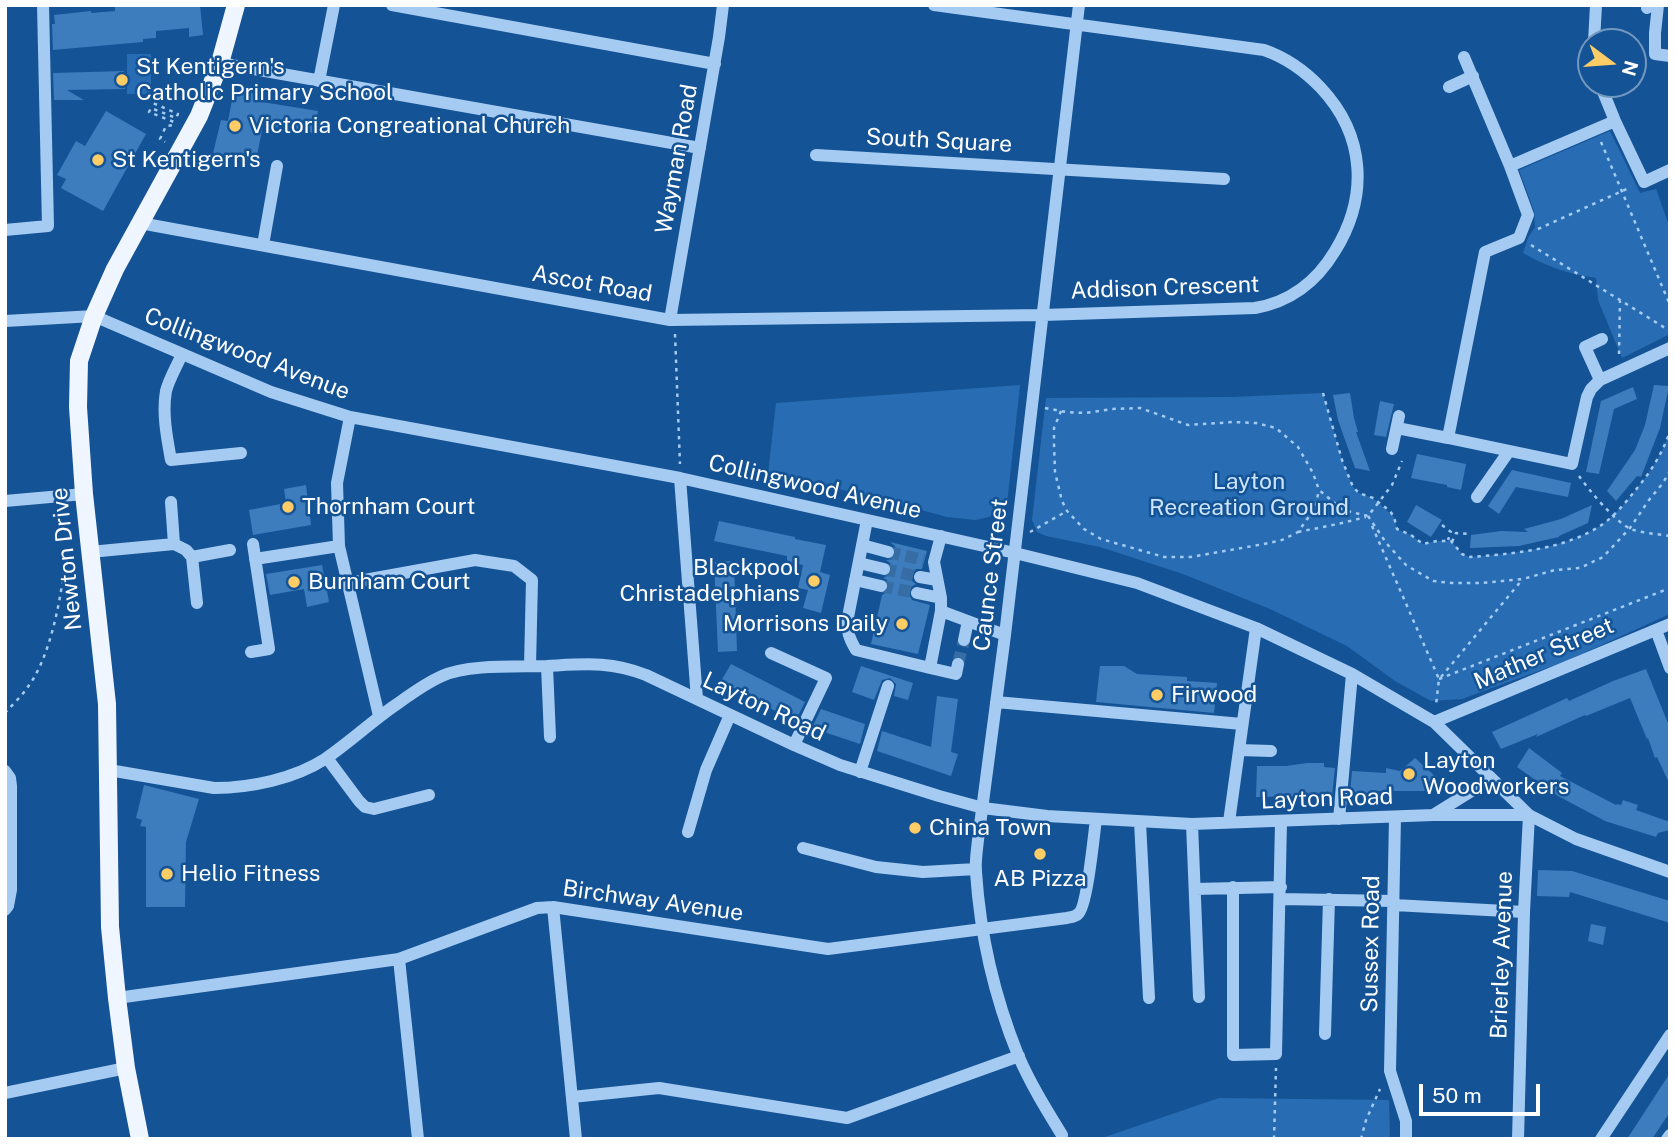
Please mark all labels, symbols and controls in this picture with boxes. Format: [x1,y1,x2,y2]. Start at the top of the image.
north arrow [1577,28,1647,98]
place label: St Kentigern's Catholic Primary School [136,53,393,107]
text: N [1618,58,1643,78]
marker: St Kentigern's Catholic Primary School [114,72,130,88]
street label: Wayman Road [650,82,704,236]
place label: Victoria Congreational Church [249,112,570,140]
marker: Victoria Congreational Church [227,118,243,134]
street label: South Square [865,123,1013,159]
place label: St Kentigern's [112,146,261,174]
marker: St Kentigern's [90,152,106,168]
street label: Ascot Road [530,260,654,308]
street label: Addison Crescent [1070,271,1260,305]
street label: Collingwood Avenue [140,302,354,406]
street label: Collingwood Avenue [706,449,924,525]
park label: Layton Recreation Ground [1149,468,1349,522]
street label: Newton Drive [46,486,88,632]
place label: Thornham Court [302,493,475,521]
street label: Caunce Street [968,497,1014,653]
marker: Thornham Court [280,499,296,515]
place label: Blackpool Christadelphians [619,554,800,608]
place label: Burnham Court [308,568,470,596]
marker: Blackpool Christadelphians [806,573,822,589]
marker: Burnham Court [286,574,302,590]
place label: Morrisons Daily [723,610,888,638]
street label: Mather Street [1470,612,1618,696]
marker: Morrisons Daily [894,616,910,632]
street label: Layton Road [698,666,830,748]
place label: Firwood [1171,681,1257,709]
marker: Firwood [1149,687,1165,703]
place label: Layton Woodworkers [1423,747,1569,801]
marker: Layton Woodworkers [1401,766,1417,782]
street label: Layton Road [1260,783,1394,815]
place label: China Town [929,814,1052,842]
marker: China Town [907,820,923,836]
marker: AB Pizza [1032,846,1048,862]
place label: Helio Fitness [181,860,320,888]
place label: AB Pizza [994,865,1086,893]
marker: Helio Fitness [159,866,175,882]
street label: Brierley Avenue [1485,870,1519,1040]
street label: Birchway Avenue [561,875,745,927]
street label: Sussex Road [1356,875,1386,1013]
scale bar [1423,1070,1544,1114]
text: 50 m [1432,1083,1482,1108]

